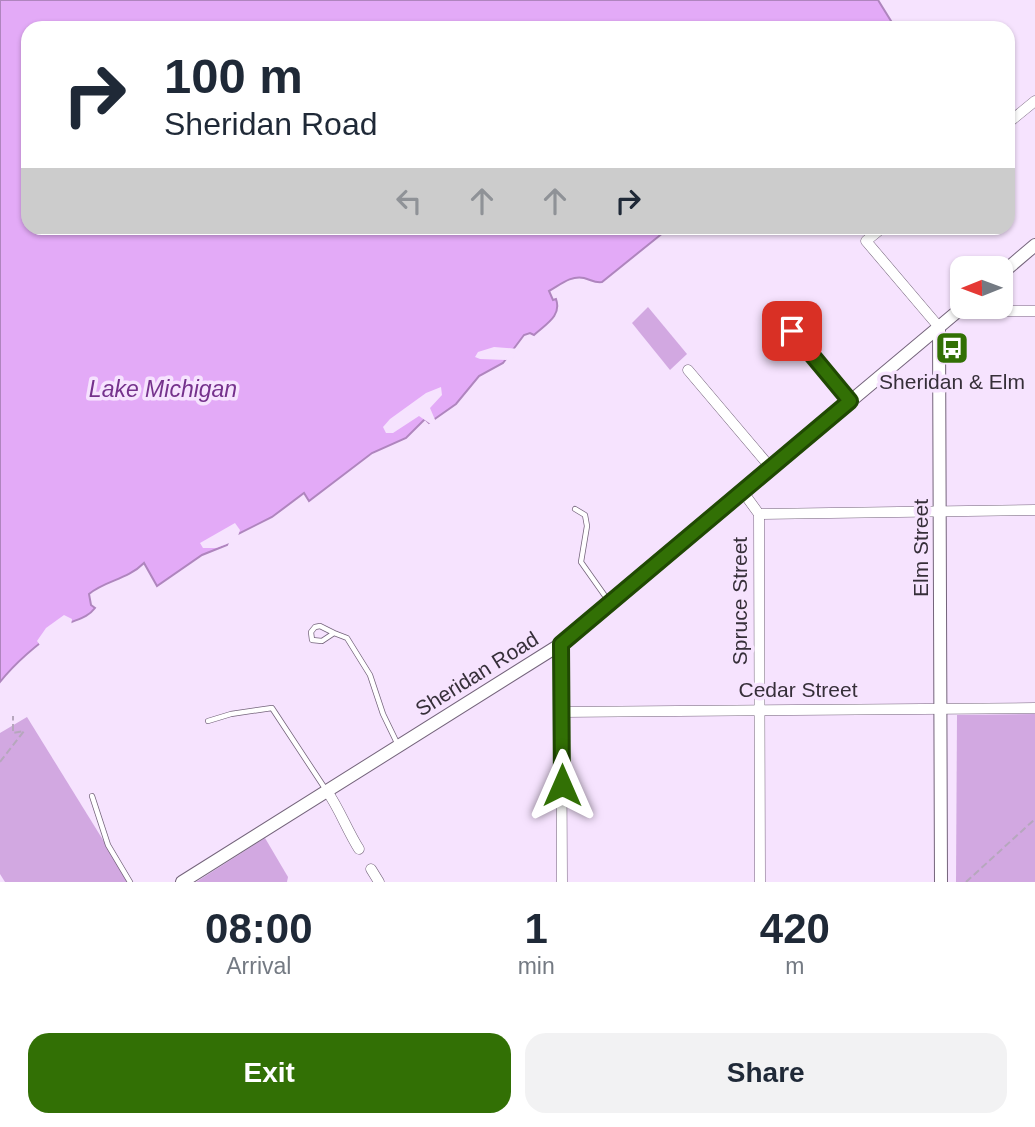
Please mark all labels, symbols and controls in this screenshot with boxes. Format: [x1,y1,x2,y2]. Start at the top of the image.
icon: right [49,49,140,140]
text: 100 m [164,49,303,103]
text: Sheridan Road [164,106,377,142]
icon: left [390,182,428,220]
icon: ahead [463,182,501,220]
icon: ahead [536,182,574,220]
icon: right [609,182,647,220]
north arrow [950,256,1013,318]
map controls [950,256,1013,319]
pin [762,301,822,361]
icon: arrive [773,312,811,350]
bus stop icon: Sheridan & Elm [933,329,971,367]
place label: Sheridan & Elm [879,370,1025,393]
water label: Lake Michigan [89,376,237,402]
street label: Elm Street [909,499,932,597]
street label: Spruce Street [728,537,751,665]
street label: Sheridan Road [411,627,542,720]
street label: Cedar Street [738,678,858,701]
position arrow [525,748,599,822]
text: 08:00 [205,905,313,952]
text: 1 [524,905,548,952]
text: 420 [760,905,830,952]
text: Arrival [226,953,291,979]
text: min [518,953,555,979]
text: m [785,953,804,979]
button: Exit [28,1033,511,1113]
button: Share [525,1033,1007,1113]

